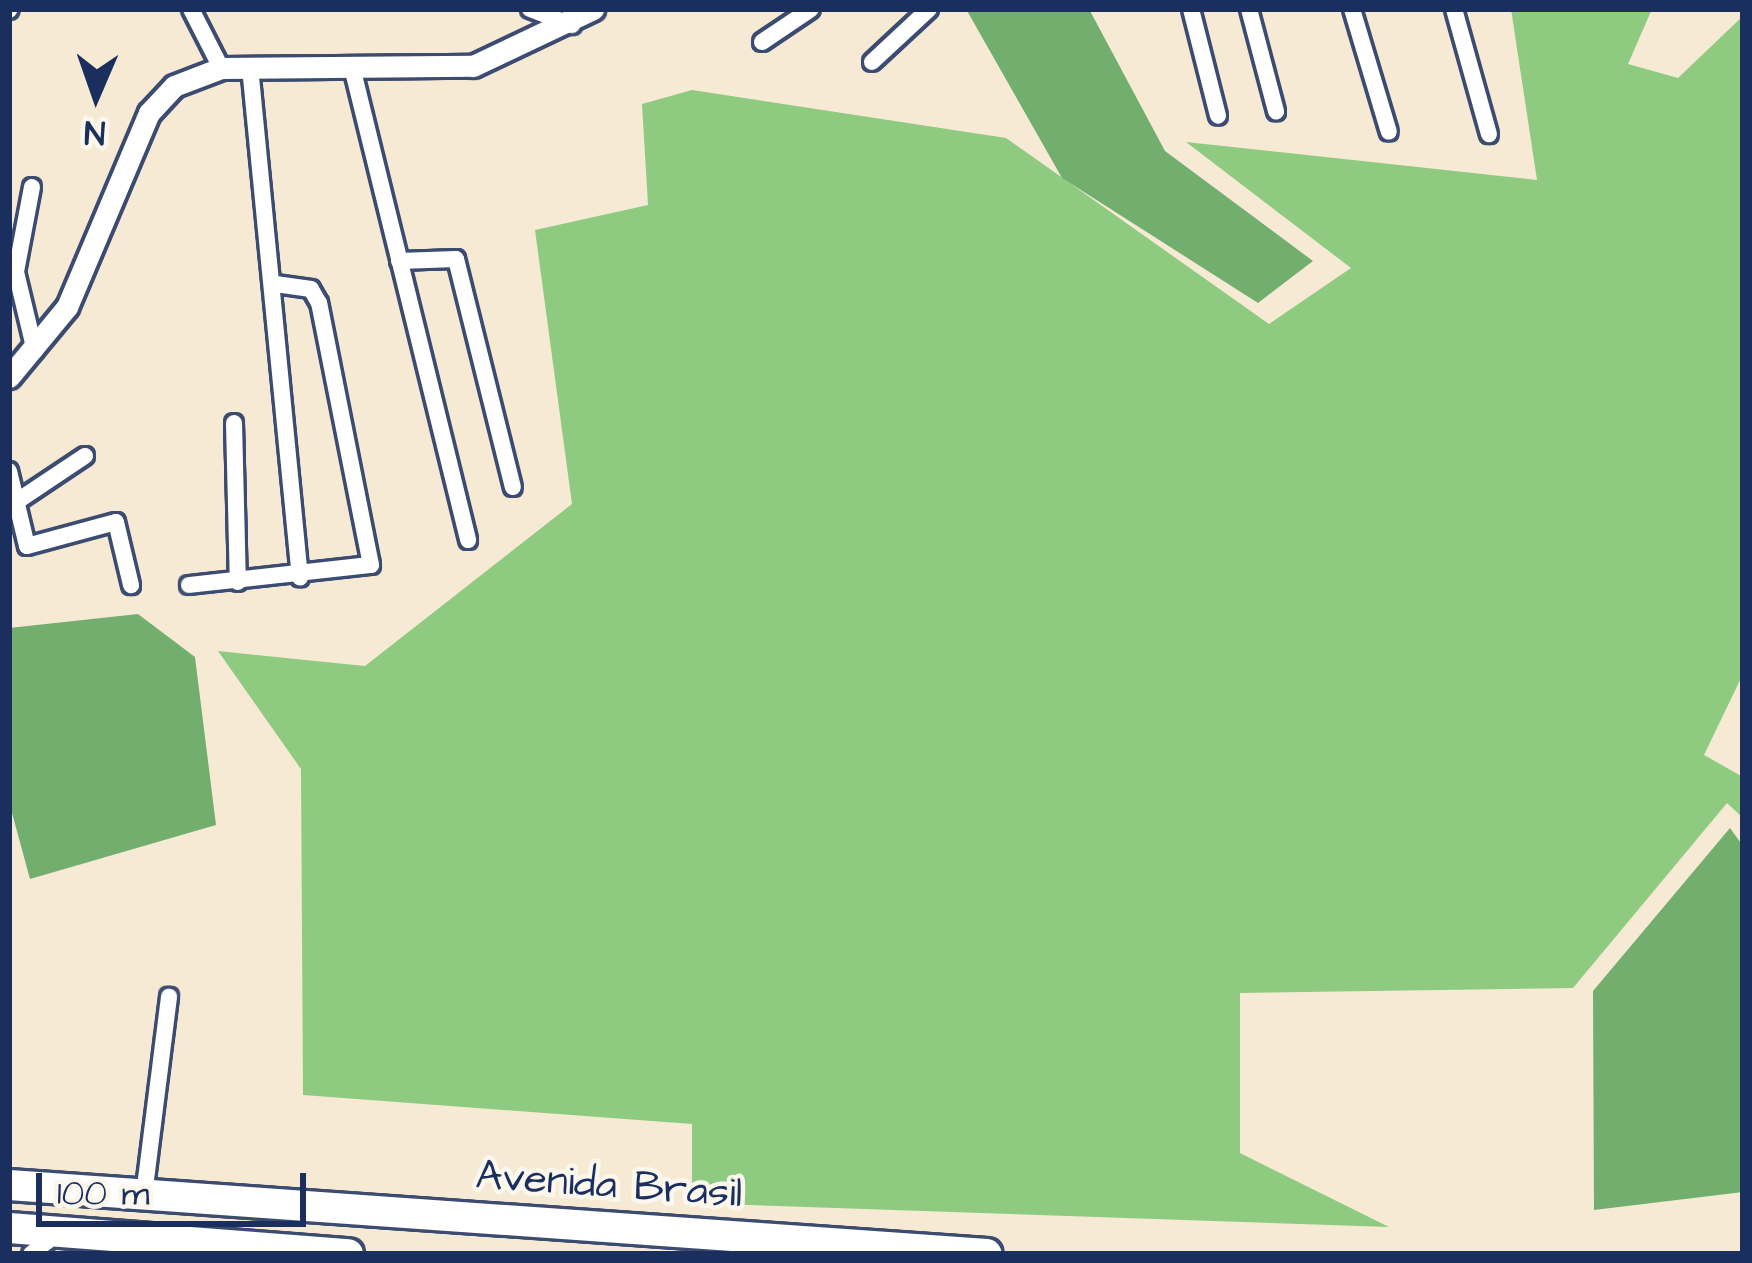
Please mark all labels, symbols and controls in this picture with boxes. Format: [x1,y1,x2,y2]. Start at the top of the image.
north arrow [36,36,156,156]
text: N [84,109,106,155]
scale bar [42,1149,312,1223]
street label: Avenida Brasil [474,1151,744,1219]
text: 100 m [57,1168,149,1219]

